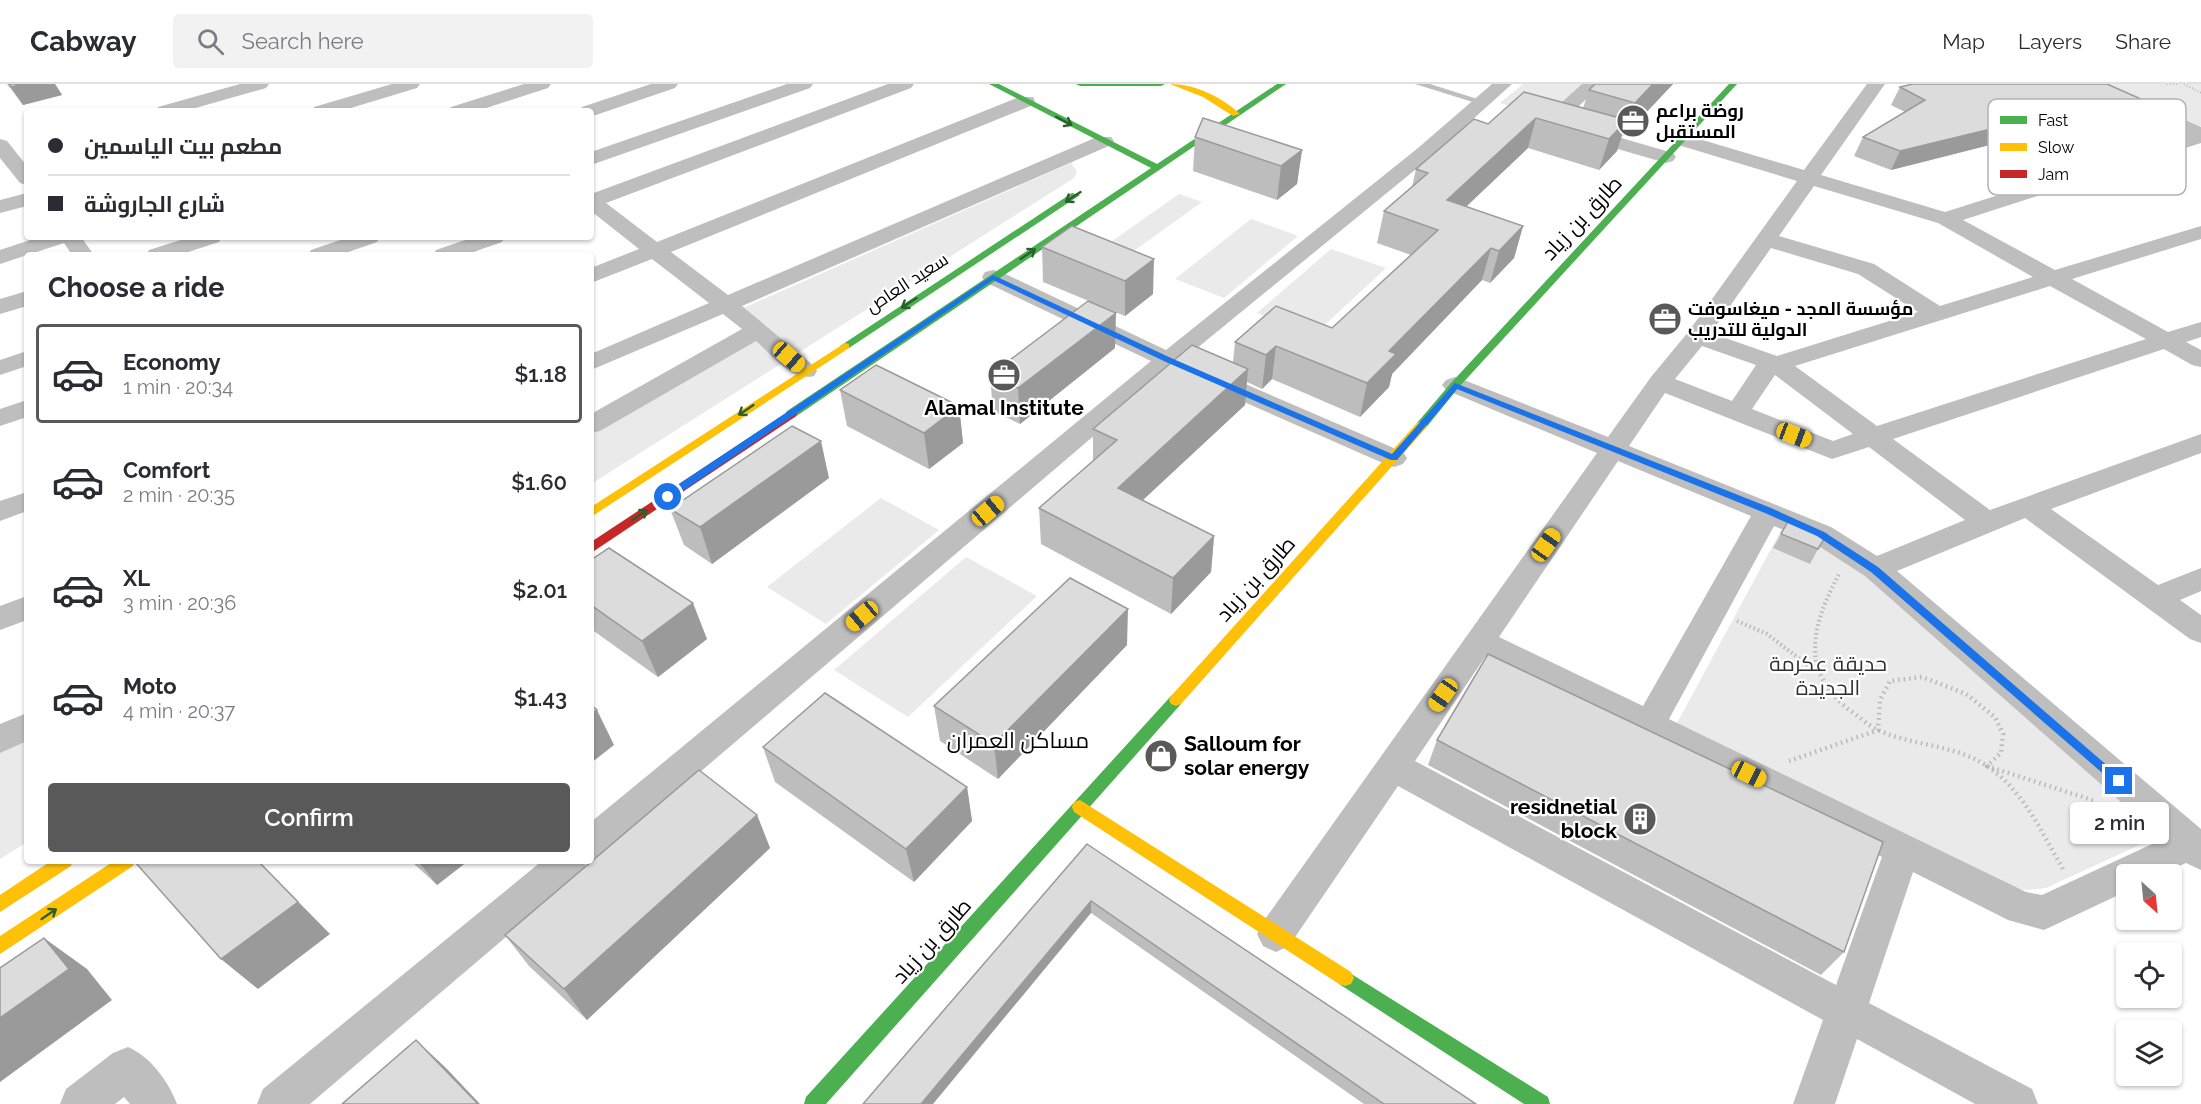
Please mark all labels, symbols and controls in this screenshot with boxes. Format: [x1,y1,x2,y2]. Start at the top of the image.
search box [173,14,593,68]
text: Cabway [30,25,137,58]
icon: search [194,25,227,58]
text: Search here [242,28,364,54]
text: Map [1942,29,1985,54]
text: Layers [2018,29,2082,54]
text: Share [2115,29,2171,54]
legend [1988,99,2186,195]
place label: روضة براعم المستقبل [1656,100,1744,143]
office icon: روضة براعم المستقبل [1615,103,1651,139]
text: Fast [2038,111,2069,130]
one-way arrow [1055,115,1073,127]
text: مطعم بيت الياسمين [84,133,282,159]
text: Slow [2038,138,2074,157]
text: Jam [2038,165,2069,184]
street label: طارق بن زياد [1536,171,1628,265]
text: شارع الجاروشة [84,191,225,217]
one-way arrow [1065,191,1081,203]
street label: سعيد العاص [862,248,952,318]
one-way arrow [1019,248,1035,260]
text: Choose a ride [48,272,224,303]
one-way arrow [901,298,918,310]
place label: مؤسسة المجد - ميغاسوفت الدولية للتدريب [1688,298,1913,341]
office icon: مؤسسة المجد - ميغاسوفت الدولية للتدريب [1647,301,1683,337]
car [770,338,808,376]
icon: car [51,347,105,401]
text: Economy [123,349,221,375]
office icon: Alamal Institute [986,357,1022,393]
text: $1.18 [515,361,567,387]
text: 1 min · 20:34 [123,375,233,399]
place label: Alamal Institute [924,395,1084,420]
one-way arrow [738,404,755,416]
car [1774,420,1814,450]
icon: car [51,455,105,509]
text: Comfort [123,457,210,483]
text: $1.60 [511,469,567,495]
text: 2 min · 20:35 [123,483,235,507]
route start [654,483,681,510]
car [968,493,1008,529]
one-way arrow [631,509,648,522]
car [1528,525,1564,565]
street label: طارق بن زياد [1211,531,1301,627]
icon: car [51,563,105,617]
text: XL [123,565,150,591]
text: $2.01 [513,577,567,603]
text: 3 min · 20:36 [123,591,236,615]
car [842,598,882,634]
park label: حديقة عكرمة الجديدة [1769,651,1887,700]
icon: car [51,671,105,725]
text: Moto [123,673,177,699]
car [1425,675,1461,715]
text: $1.43 [514,685,567,711]
text: 4 min · 20:37 [123,699,235,723]
district label: مساكن العمران [947,727,1089,754]
place label: Salloum for solar energy [1184,731,1310,780]
shop icon: Salloum for solar energy [1143,738,1179,774]
car [1729,758,1769,790]
route end [2105,767,2132,794]
button: Confirm [48,783,570,852]
place label: residnetial block [1510,794,1617,843]
building icon: residnetial block [1622,801,1658,837]
callout: 2 min [2070,802,2168,844]
text: 2 min [2094,811,2145,835]
north arrow [2116,864,2182,930]
map controls [2116,864,2182,1086]
street label: طارق بن زياد [887,893,977,989]
one-way arrow [40,907,57,920]
button: locate [2116,942,2182,1008]
button: layers [2116,1020,2182,1086]

